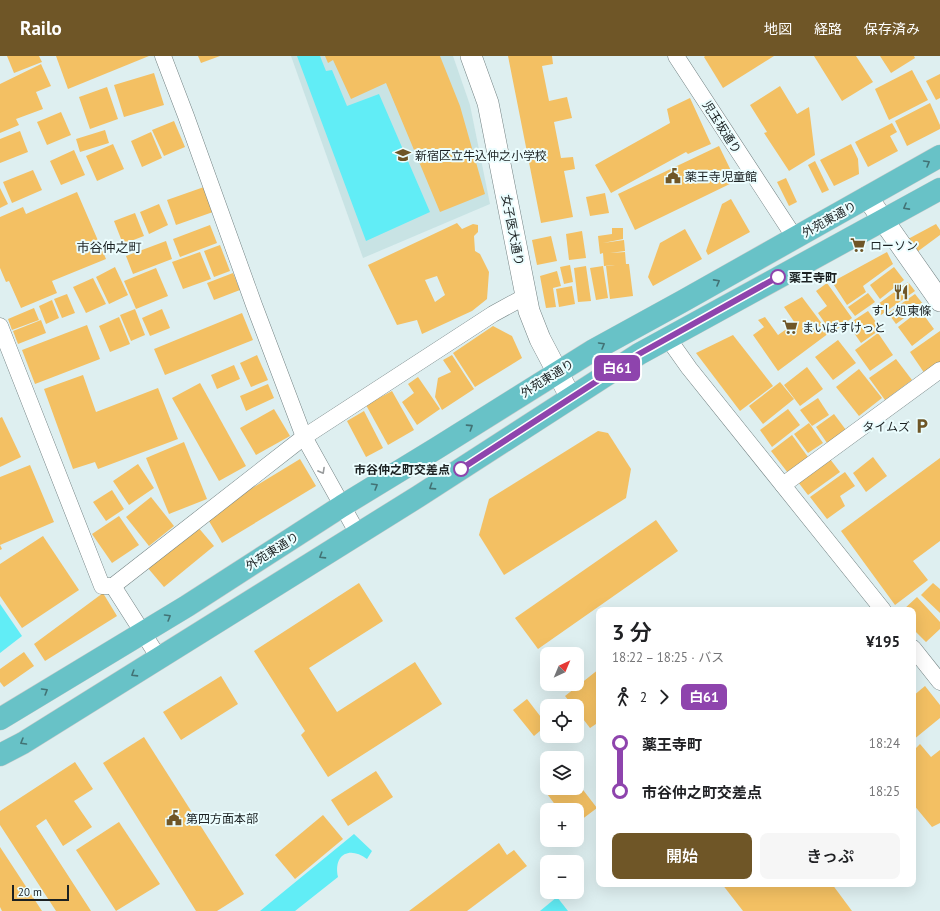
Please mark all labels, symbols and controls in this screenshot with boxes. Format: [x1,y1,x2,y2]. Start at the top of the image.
text: Railo [20,16,62,40]
text: 地図 [764,20,792,38]
text: 経路 [814,20,842,38]
text: 保存済み [864,20,920,38]
street label: 児玉坂通り [699,98,745,156]
school or university icon: 新宿区立牛込仲之小学校 [394,146,412,164]
place label: 新宿区立牛込仲之小学校 [415,148,547,163]
one-way arrow [923,161,930,168]
public building icon: 薬王寺児童館 [664,167,682,185]
place label: 薬王寺児童館 [685,169,757,184]
street label: 女子医大通り [499,193,527,267]
street label: 外苑東通り [799,198,859,240]
one-way arrow [903,203,910,210]
supermarket icon: ローソン [849,236,867,254]
place label: ローソン [870,238,918,253]
district label: 市谷仲之町 [76,239,142,256]
marker: 薬王寺町 [770,269,786,285]
place label: 薬王寺町 [789,270,837,285]
one-way arrow [712,280,720,287]
restaurant icon: すし処東條 [892,283,910,301]
place label: すし処東條 [871,303,931,318]
supermarket icon: まいばすけっと [781,318,799,336]
place label: まいばすけっと [802,320,886,335]
one-way arrow [598,342,605,349]
line badge: 白61 [594,355,640,381]
street label: 外苑東通り [518,356,576,400]
text: 白61 [602,359,632,377]
parking icon: タイムズ [913,417,931,435]
place label: タイムズ [862,419,910,434]
one-way arrow [466,424,473,432]
marker: 市谷仲之町交差点 [453,461,469,477]
place label: 市谷仲之町交差点 [354,462,450,477]
one-way arrow [318,467,325,474]
one-way arrow [371,483,378,491]
one-way arrow [429,483,436,490]
street label: 外苑東通り [243,529,301,573]
one-way arrow [319,552,326,559]
one-way arrow [164,614,171,621]
text: 3 分 [612,618,652,646]
text: ¥195 [866,632,900,651]
north arrow [540,647,584,691]
map controls [540,647,584,899]
text: 18:22 – 18:25 · バス [612,649,724,666]
one-way arrow [131,669,138,677]
icon: walk [612,686,634,708]
icon: forward [653,686,675,708]
text: 白61 [689,688,719,706]
one-way arrow [41,689,48,696]
text: 2 [640,689,647,706]
button: locate [540,699,584,743]
text: 薬王寺町 [642,735,702,754]
text: 18:24 [869,735,900,752]
one-way arrow [20,738,27,745]
button: layers [540,751,584,795]
text: 市谷仲之町交差点 [642,783,762,802]
text: 18:25 [869,783,900,800]
button: + [540,803,584,847]
public building icon: 第四方面本部 [165,809,183,827]
place label: 第四方面本部 [186,811,258,826]
button: 開始 [612,833,752,879]
button: きっぷ [760,833,900,879]
button: − [540,855,584,899]
scale bar [12,883,69,902]
text: 20 m [18,885,42,899]

